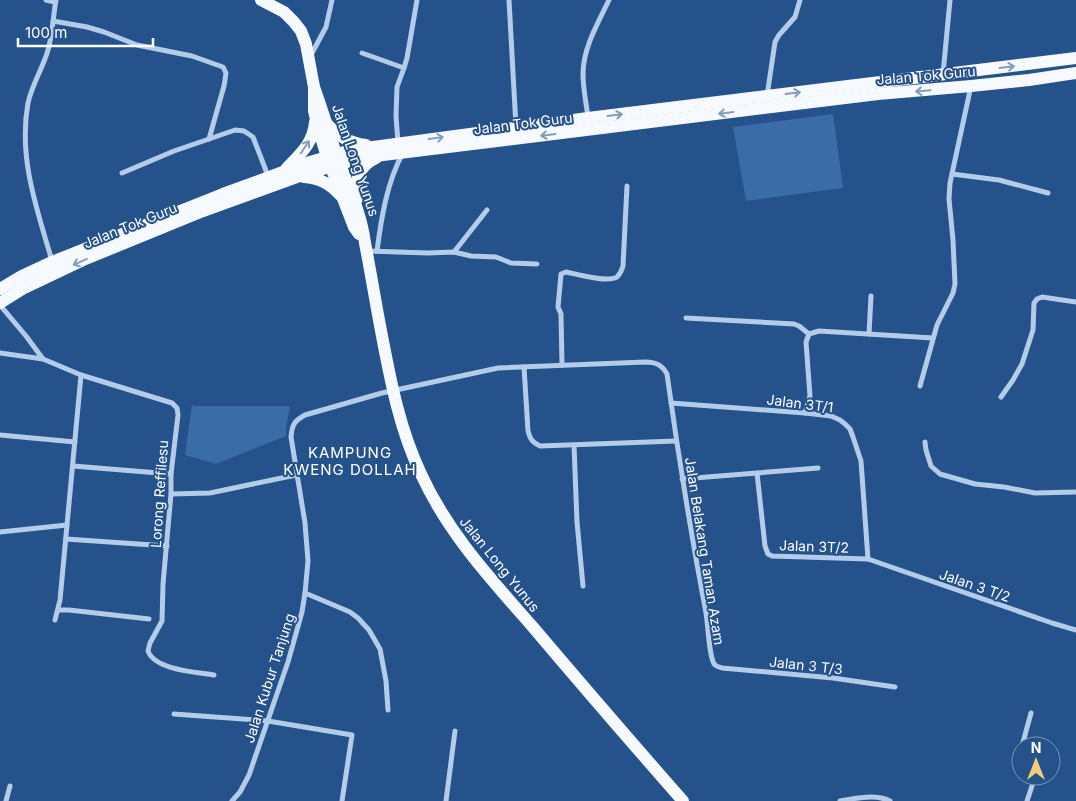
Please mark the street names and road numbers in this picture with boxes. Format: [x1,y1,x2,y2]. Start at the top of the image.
street label: Jalan Tok Guru [876,62,976,88]
street label: Jalan Long Yunus [329,102,383,218]
street label: Jalan Tok Guru [473,108,573,138]
street label: Jalan Tok Guru [81,198,179,252]
street label: Jalan 3T/1 [766,390,834,416]
street label: Lorong Reffilesu [147,440,171,548]
street label: Jalan Belakang Taman Azam [682,456,728,646]
street label: Jalan Long Yunus [456,513,544,615]
street label: Jalan 3T/2 [779,536,849,556]
street label: Jalan 3 T/2 [937,565,1013,605]
street label: Jalan Kubur Tanjung [240,611,298,745]
street label: Jalan 3 T/3 [768,653,844,677]

